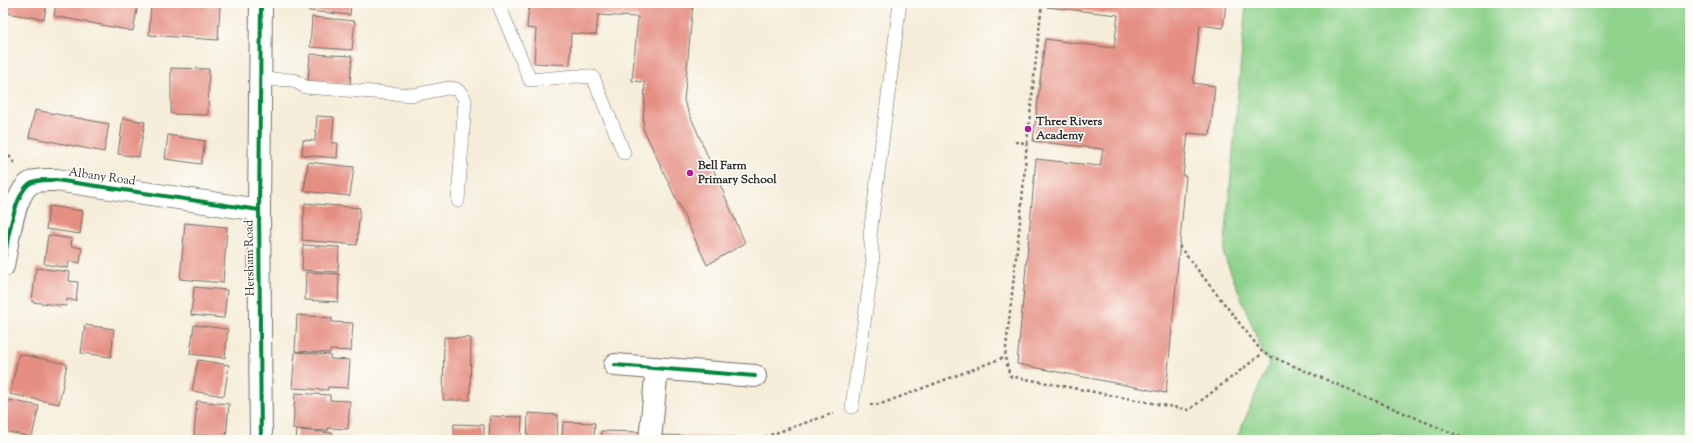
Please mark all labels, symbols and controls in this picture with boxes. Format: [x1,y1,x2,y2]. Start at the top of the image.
place label: Three Rivers Academy [1035,113,1103,145]
marker: Three Rivers Academy [1023,124,1033,134]
place label: Bell Farm Primary School [697,157,777,189]
street label: Albany Road [67,163,137,191]
marker: Bell Farm Primary School [685,168,695,178]
street label: Hersham Road [240,219,260,296]

